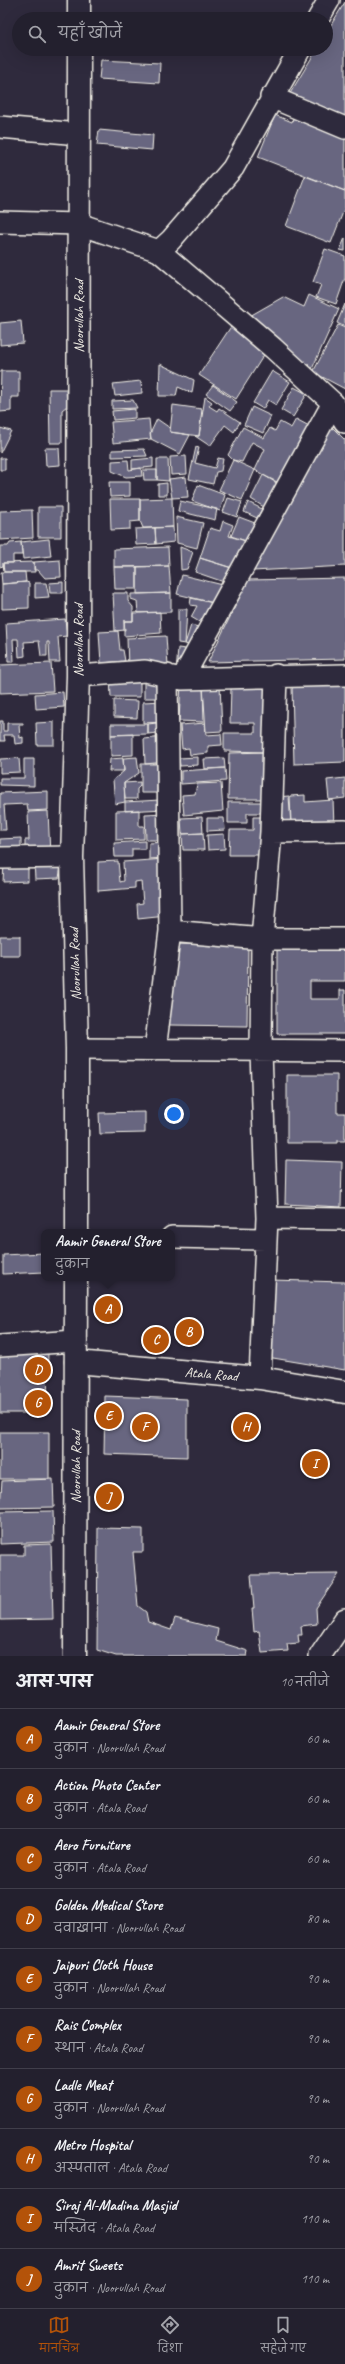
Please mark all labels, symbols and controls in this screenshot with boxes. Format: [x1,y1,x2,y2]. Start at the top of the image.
search box [12,12,333,56]
icon: search [26,23,48,45]
text: यहाँ खोजें [58,24,122,43]
street label: Noorullah Road [70,277,87,353]
street label: Noorullah Road [69,601,87,677]
street label: Noorullah Road [65,925,85,1001]
your location [164,1104,184,1124]
popup [41,1229,175,1281]
text: Aamir General Store [55,1232,161,1251]
text: दुकान [55,1256,89,1272]
pin: A [95,1294,121,1324]
pin: B [176,1317,202,1347]
pin: C [143,1325,169,1355]
pin: D [25,1355,51,1385]
street label: Atala Road [184,1363,241,1385]
pin: G [25,1388,51,1418]
pin: E [96,1401,122,1431]
pin: F [132,1412,158,1442]
pin: H [233,1412,259,1442]
street label: Noorullah Road [67,1428,84,1503]
pin: I [302,1449,328,1479]
pin: J [96,1482,122,1512]
text: आस-पास [16,1671,92,1692]
text: 10 नतीजे [280,1674,329,1690]
text: Aamir General Store [54,1716,159,1735]
text: A [26,1731,32,1747]
text: 60 m [307,1731,329,1747]
text: दुकान · Noorullah Road [54,1740,164,1756]
text: Action Photo Center [54,1776,159,1795]
text: B [26,1791,32,1807]
text: 60 m [307,1791,329,1807]
text: दुकान · Atala Road [54,1800,146,1816]
text: Aero Furniture [54,1836,130,1855]
text: C [26,1851,32,1867]
text: 60 m [307,1851,329,1867]
text: दुकान · Atala Road [54,1860,146,1876]
text: Golden Medical Store [54,1896,162,1915]
text: D [25,1911,33,1927]
text: 80 m [307,1911,329,1927]
text: दवाख़ाना · Noorullah Road [54,1920,184,1936]
text: Jaipuri Cloth House [54,1956,152,1975]
text: E [26,1971,32,1987]
text: 90 m [307,1971,329,1987]
text: दुकान · Noorullah Road [54,1980,164,1996]
text: Rais Complex [54,2016,121,2035]
text: F [26,2031,32,2047]
text: 90 m [307,2031,329,2047]
text: स्थान · Atala Road [54,2040,143,2056]
text: Ladle Meat [54,2076,112,2095]
text: G [26,2091,32,2107]
text: 90 m [307,2091,329,2107]
text: दुकान · Noorullah Road [54,2100,164,2116]
text: Metro Hospital [54,2136,131,2155]
text: H [25,2151,33,2167]
text: 90 m [307,2151,329,2167]
text: अस्पताल · Atala Road [54,2160,167,2176]
text: Siraj Al-Madina Masjid [54,2196,177,2215]
text: I [26,2211,32,2227]
text: 110 m [301,2211,329,2227]
text: मस्जिद · Atala Road [54,2220,154,2236]
text: Amrit Sweets [54,2256,122,2275]
text: J [27,2271,31,2287]
text: 110 m [301,2271,329,2287]
text: दुकान · Noorullah Road [54,2280,164,2296]
tab: मानचित्र [39,2314,79,2360]
tab: दिशा [157,2314,182,2360]
tab: सहेजे गए [260,2314,306,2360]

